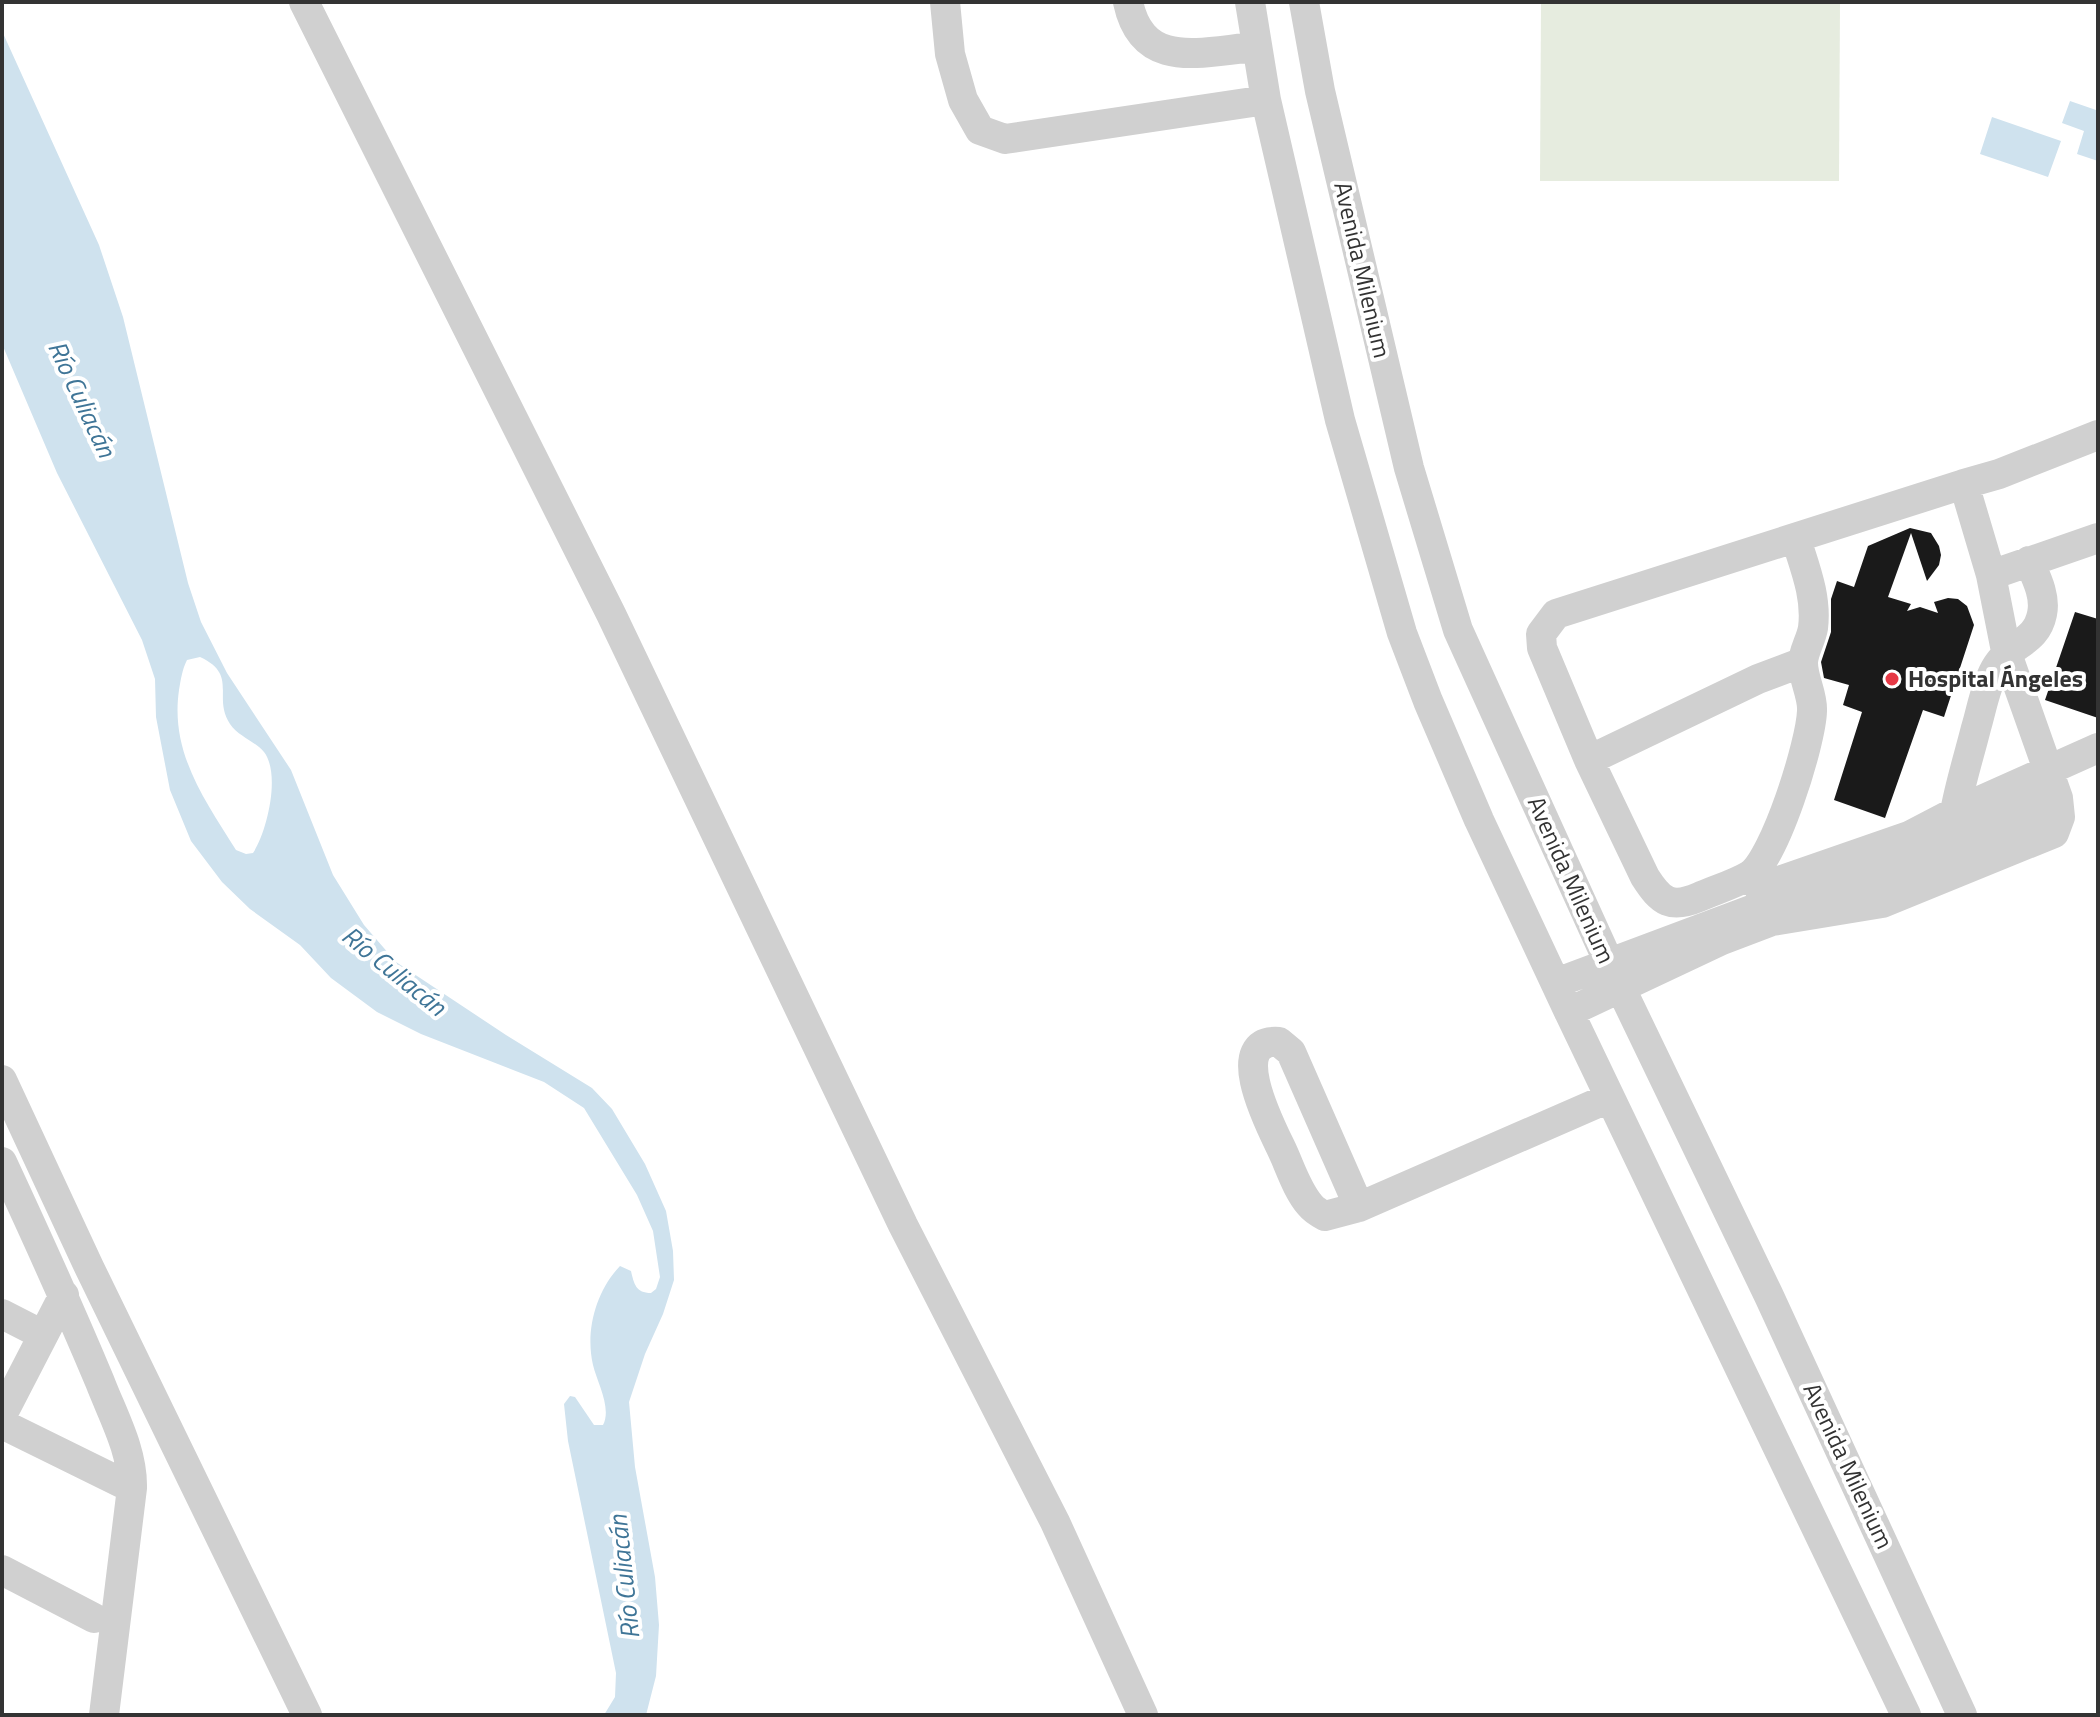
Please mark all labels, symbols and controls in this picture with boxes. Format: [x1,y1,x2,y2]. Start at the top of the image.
street label: Avenida Milenium [1325,178,1401,361]
water label: Río Culiacán [38,334,127,464]
place label: Hospital Ángeles [1908,660,2083,696]
marker: Hospital Ángeles [1883,670,1901,688]
street label: Avenida Milenium [1519,790,1625,969]
water label: Río Culiacán [334,916,456,1026]
street label: Avenida Milenium [1795,1377,1903,1555]
water label: Río Culiacán [597,1512,649,1641]

